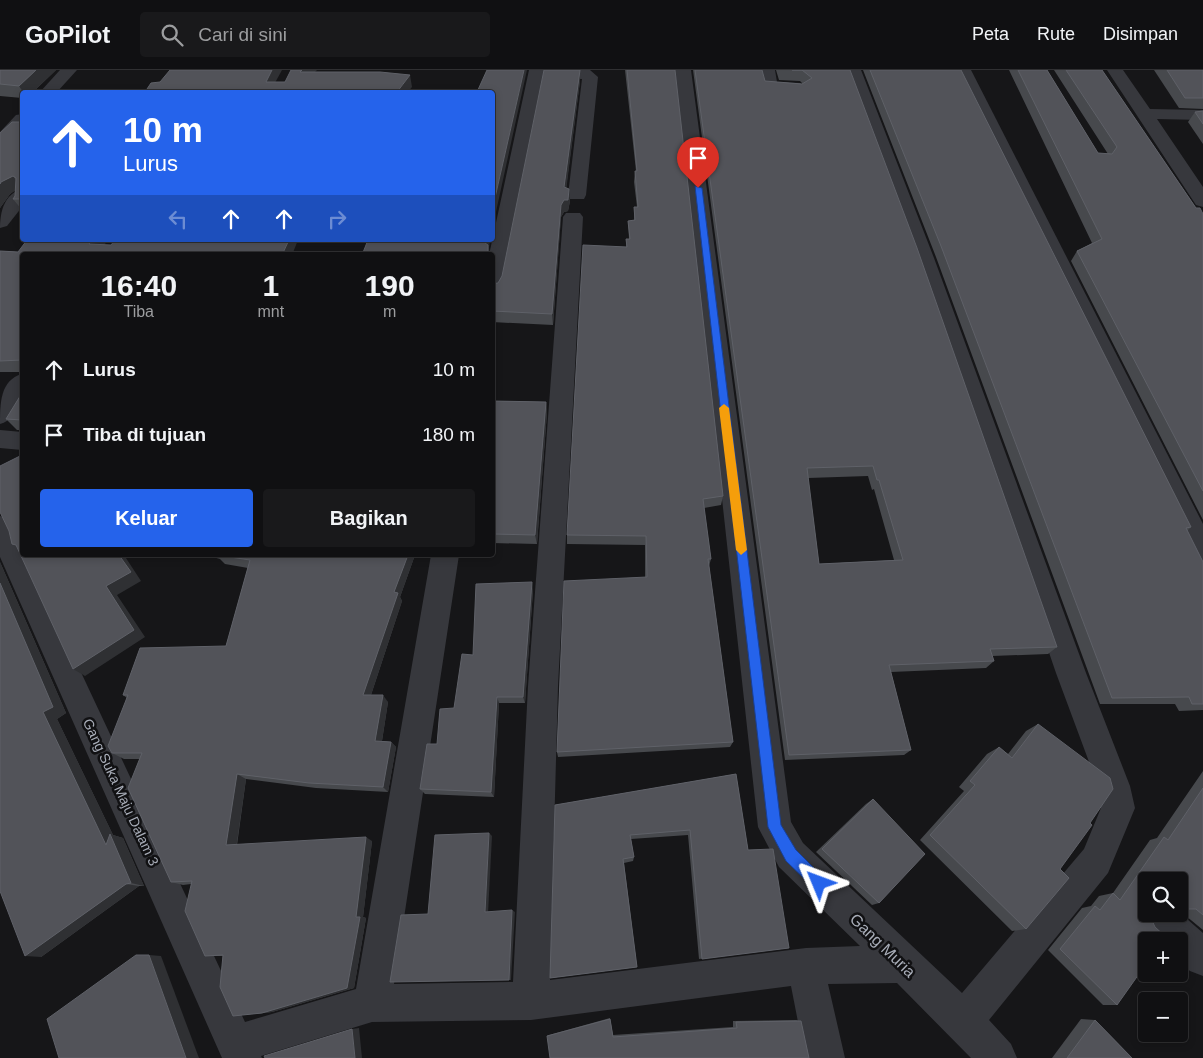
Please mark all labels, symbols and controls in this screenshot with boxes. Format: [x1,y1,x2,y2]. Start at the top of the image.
search box [140,12,490,57]
text: GoPilot [25,21,110,48]
icon: search [158,21,186,49]
text: Cari di sini [198,24,287,45]
text: Peta [972,24,1009,44]
text: Rute [1037,24,1075,44]
text: Disimpan [1103,24,1178,44]
icon: ahead [40,110,105,175]
text: 10 m [123,110,203,149]
pin [677,137,719,188]
icon: arrive [684,144,712,172]
text: Lurus [123,151,178,176]
icon: left [164,205,192,233]
icon: ahead [217,205,245,233]
icon: ahead [270,205,298,233]
icon: right [323,205,351,233]
text: 16:40 [100,269,177,302]
text: 1 [262,269,279,302]
text: 190 [365,269,415,302]
text: Tiba [123,303,154,320]
text: mnt [257,303,284,320]
text: m [383,303,396,320]
icon: ahead [40,356,68,384]
text: Lurus [83,359,136,380]
text: 10 m [433,359,475,380]
icon: arrive [40,421,68,449]
text: Tiba di tujuan [83,424,206,445]
text: 180 m [422,424,475,445]
button: Keluar [40,489,253,547]
button: Bagikan [263,489,475,547]
street label: Gang Suka Maju Dalam 3 [80,716,162,868]
position arrow [792,856,844,908]
map controls [1138,872,1188,1042]
button: search [1138,872,1188,922]
street label: Gang Muria [847,910,919,981]
button: + [1138,932,1188,982]
button: − [1138,992,1188,1042]

